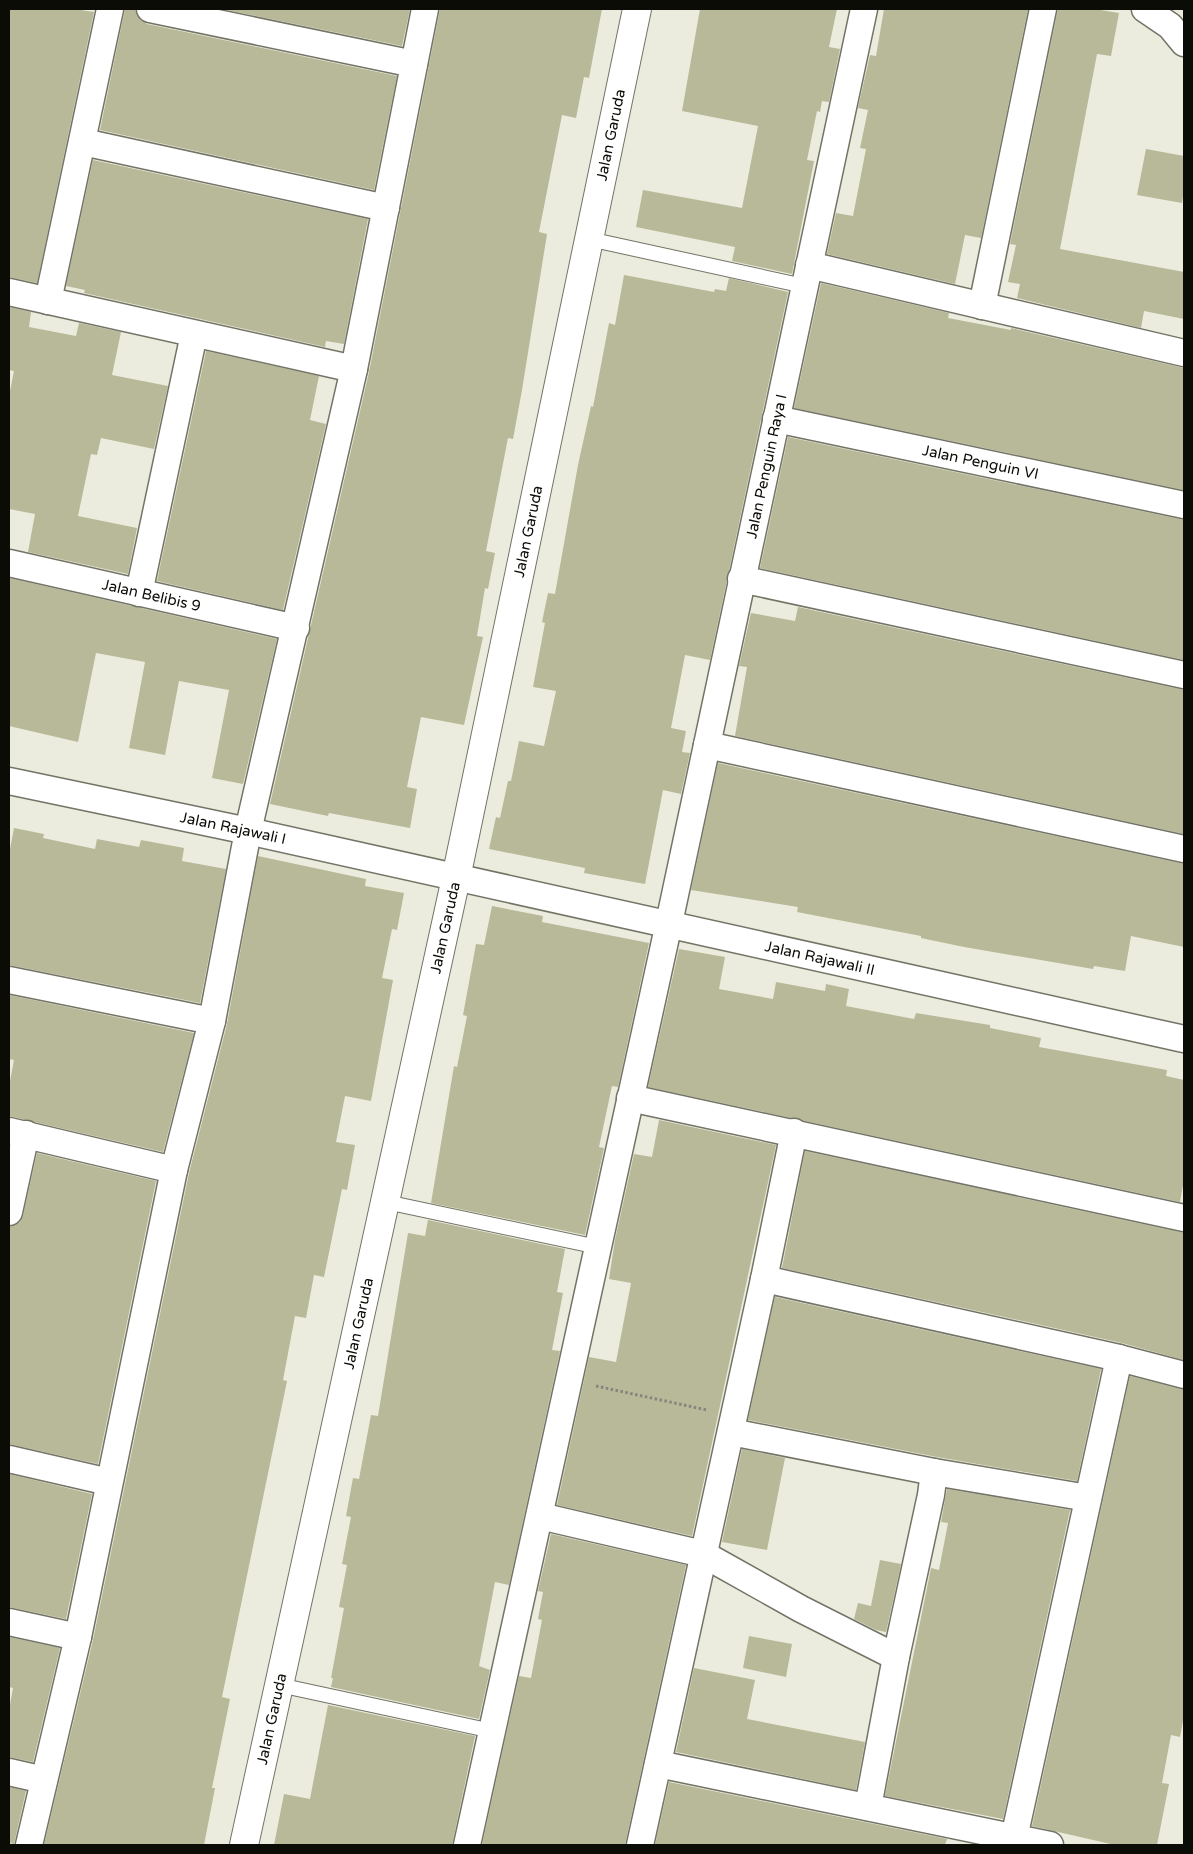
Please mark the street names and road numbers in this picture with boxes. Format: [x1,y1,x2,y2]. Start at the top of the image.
street label: Jalan Garuda [592,87,629,182]
street label: Jalan Penguin Raya I [742,392,791,540]
street label: Jalan Penguin VI [921,441,1040,483]
street label: Jalan Garuda [510,484,547,579]
street label: Jalan Belibis 9 [100,575,203,615]
street label: Jalan Rajawali I [179,808,288,848]
street label: Jalan Garuda [426,880,464,975]
street label: Jalan Rajawali II [763,937,877,979]
street label: Jalan Garuda [340,1276,377,1371]
street label: Jalan Garuda [253,1672,290,1766]

